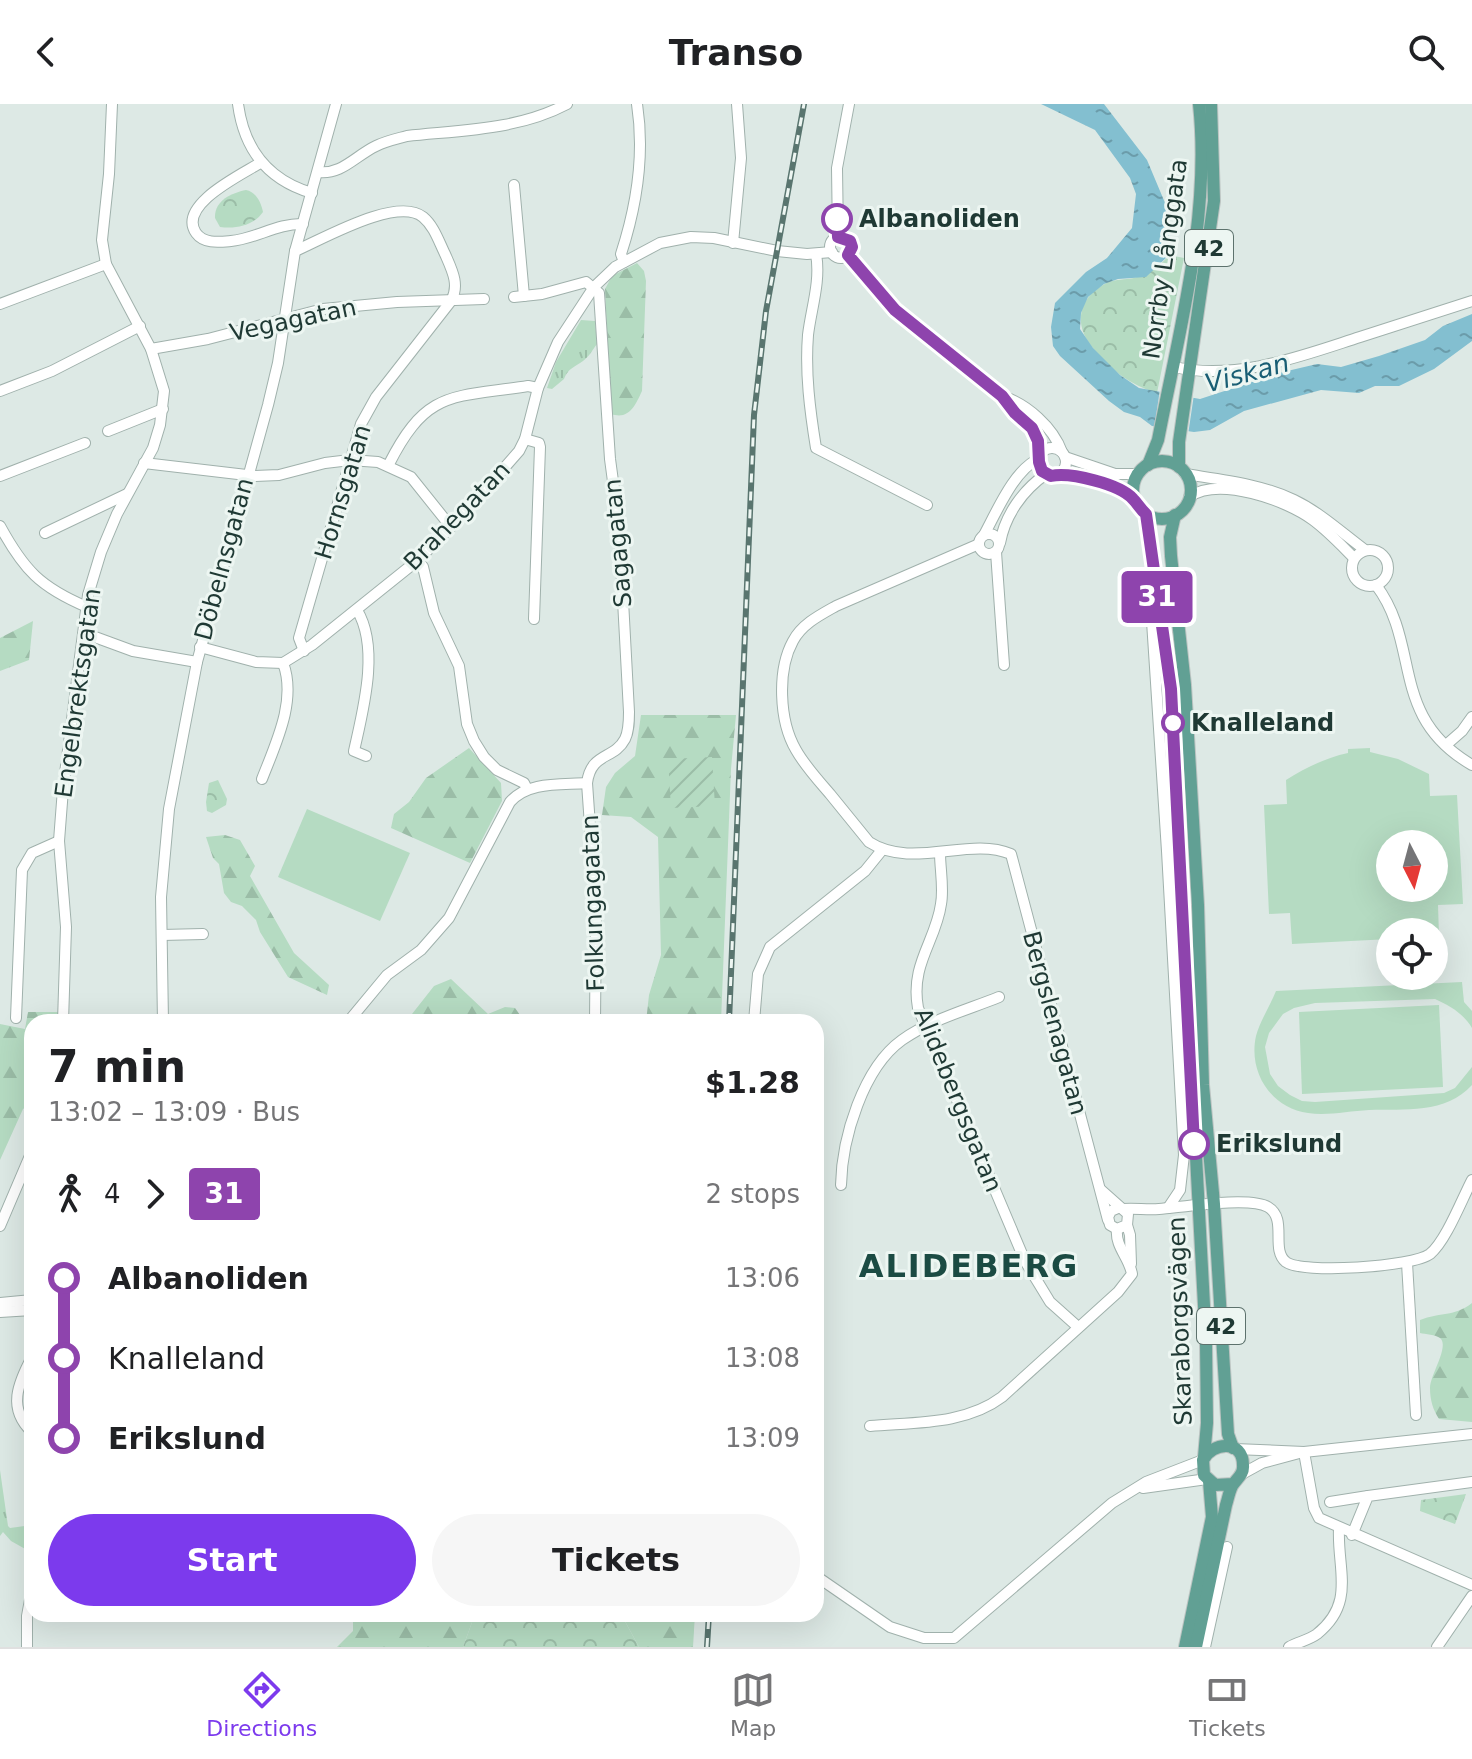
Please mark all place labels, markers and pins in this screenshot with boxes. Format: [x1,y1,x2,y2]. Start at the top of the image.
marker: Albanoliden [822,204,852,234]
place label: Albanoliden [859,205,1020,233]
place label: Knalleland [1191,709,1334,737]
marker: Knalleland [1162,712,1184,734]
marker: Erikslund [1179,1129,1209,1159]
place label: Erikslund [1216,1130,1342,1158]

